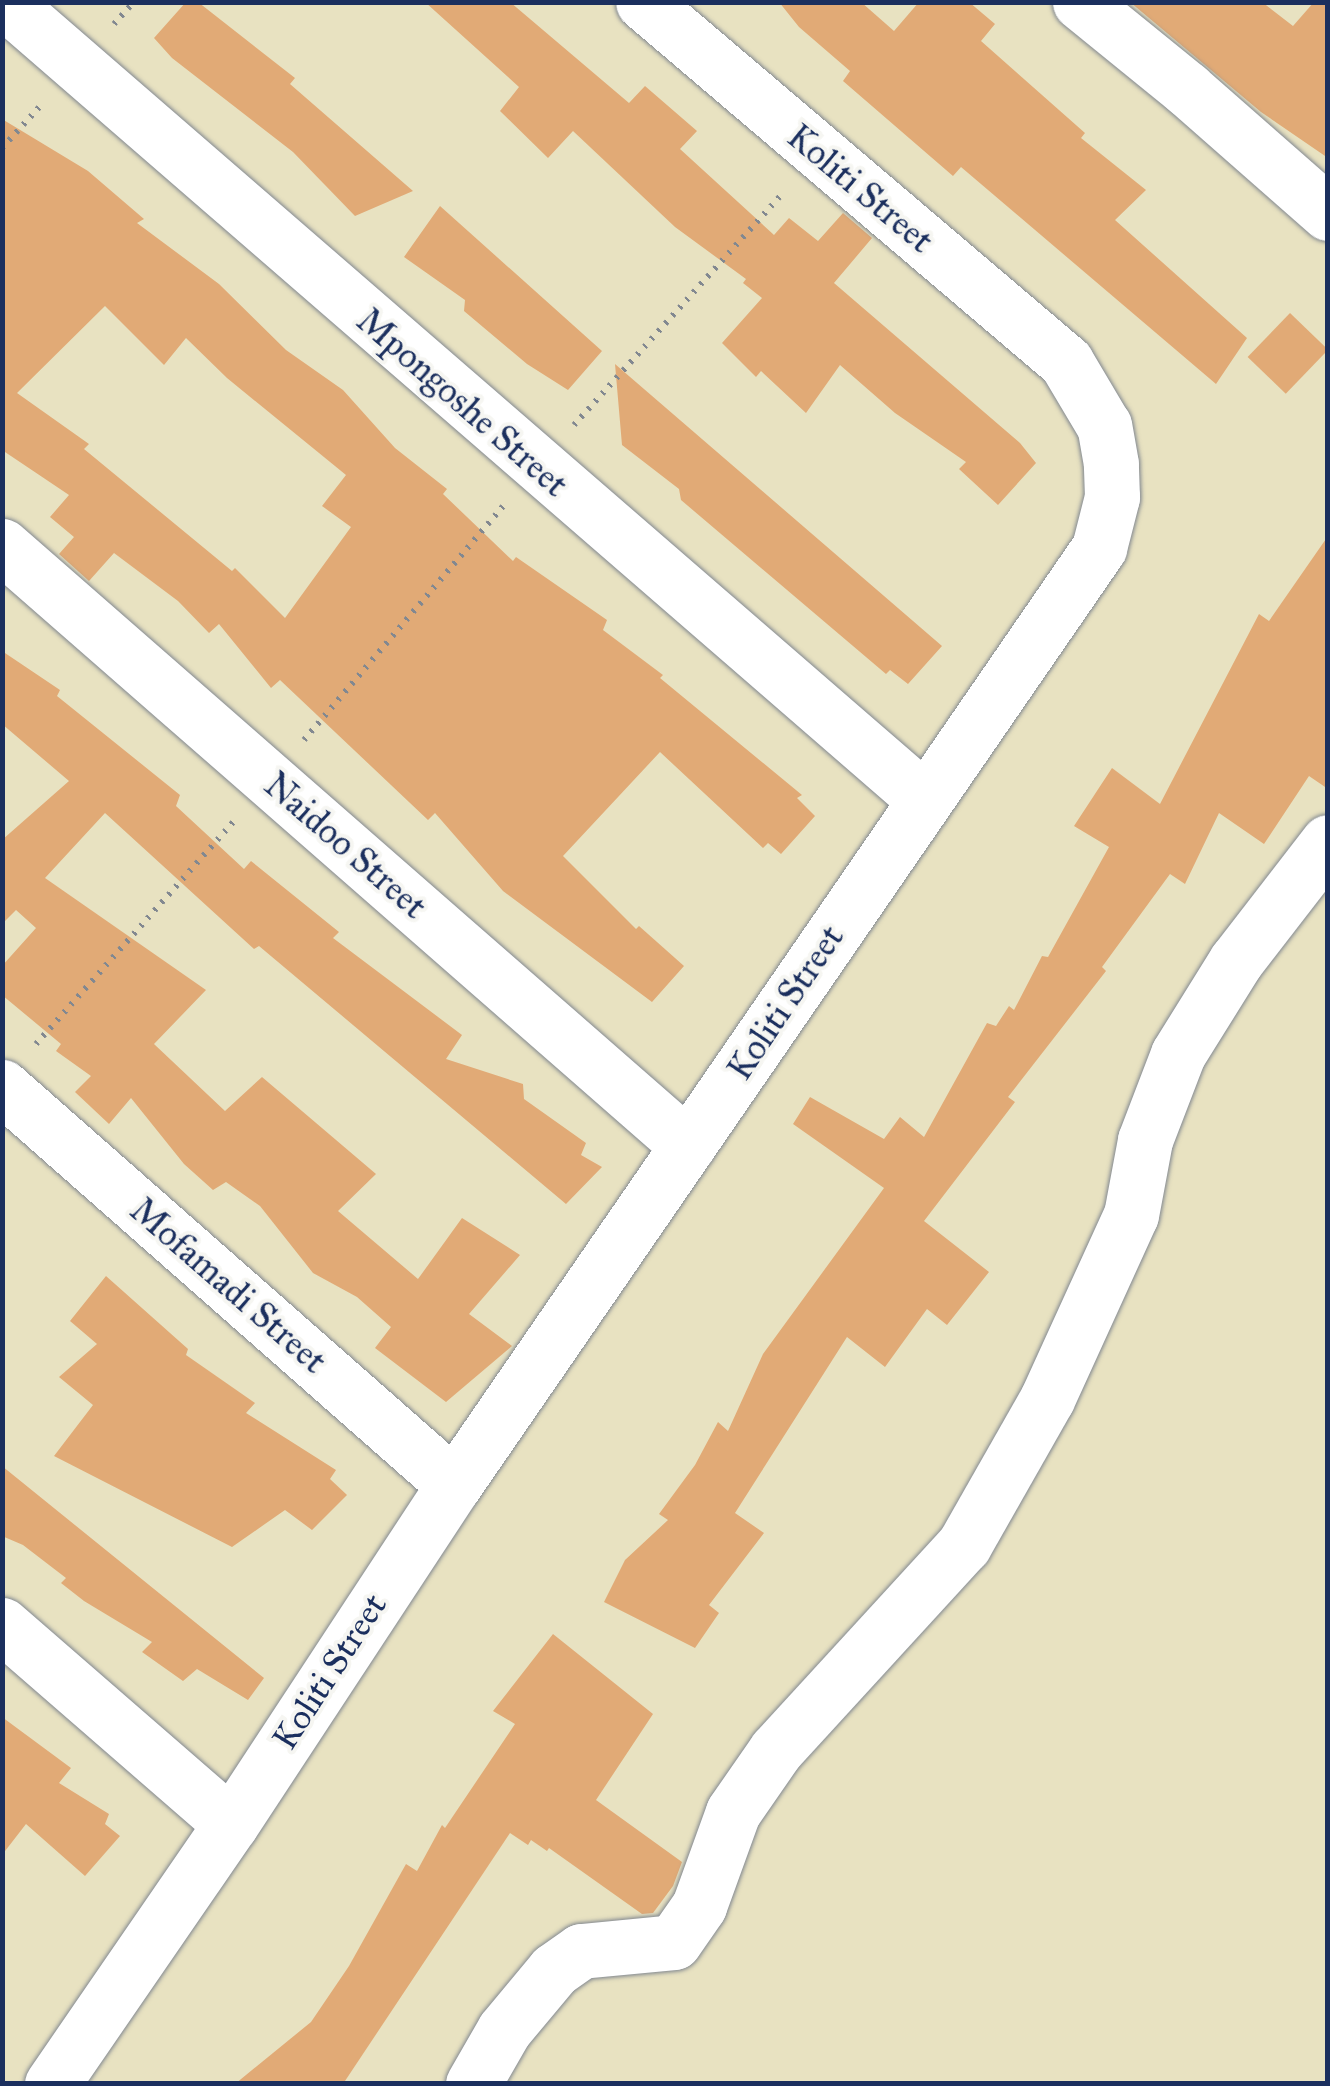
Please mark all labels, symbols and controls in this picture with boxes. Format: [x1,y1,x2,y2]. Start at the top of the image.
street label: Koliti Street [779,116,941,262]
street label: Mpongoshe Street [348,300,576,506]
street label: Naidoo Street [255,764,435,928]
street label: Koliti Street [719,918,853,1088]
street label: Mofamadi Street [121,1189,335,1383]
street label: Koliti Street [264,1586,396,1758]

